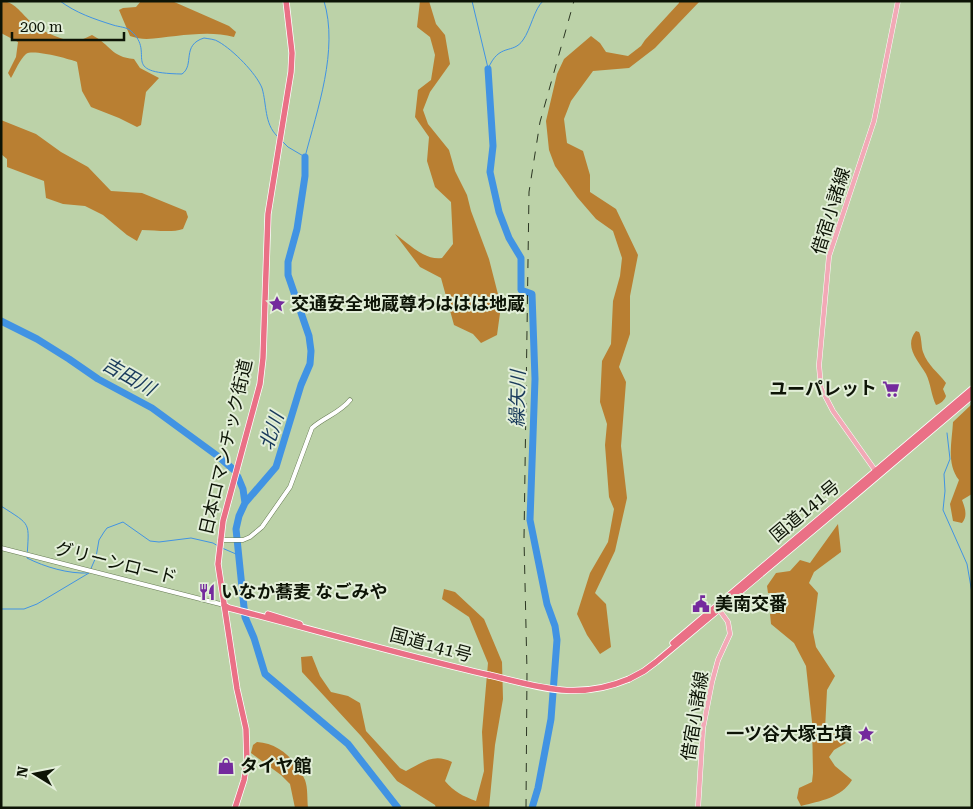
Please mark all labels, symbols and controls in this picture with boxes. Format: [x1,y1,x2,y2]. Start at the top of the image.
scale bar [12,10,125,42]
text: 200 m [20,18,63,36]
street label: 借宿小諸線 [807,165,854,257]
place label: 交通安全地蔵尊わははは地蔵 [291,293,525,314]
place icon: 交通安全地蔵尊わははは地蔵 [267,294,287,314]
water label: 吉田川 [98,352,161,402]
street label: 日本ロマンチック街道 [195,357,256,537]
water label: 繰矢川 [506,368,530,428]
place label: ユーパレット [769,378,877,399]
supermarket icon: ユーパレット [881,379,901,399]
water label: 北川 [255,408,289,453]
street label: 国道141号 [766,475,844,546]
street label: グリーンロード [53,537,179,588]
place label: いなか蕎麦 なごみや [221,581,388,602]
restaurant icon: いなか蕎麦 なごみや [197,582,217,602]
place label: 美南交番 [715,593,787,614]
public building icon: 美南交番 [691,594,711,614]
street label: 国道141号 [388,623,475,666]
street label: 借宿小諸線 [677,670,712,762]
place label: 一ツ谷大塚古墳 [726,723,852,744]
place icon: 一ツ谷大塚古墳 [856,724,876,744]
north arrow [10,749,60,799]
place label: タイヤ館 [240,755,311,776]
shop icon: タイヤ館 [216,756,236,776]
text: N [13,765,31,778]

